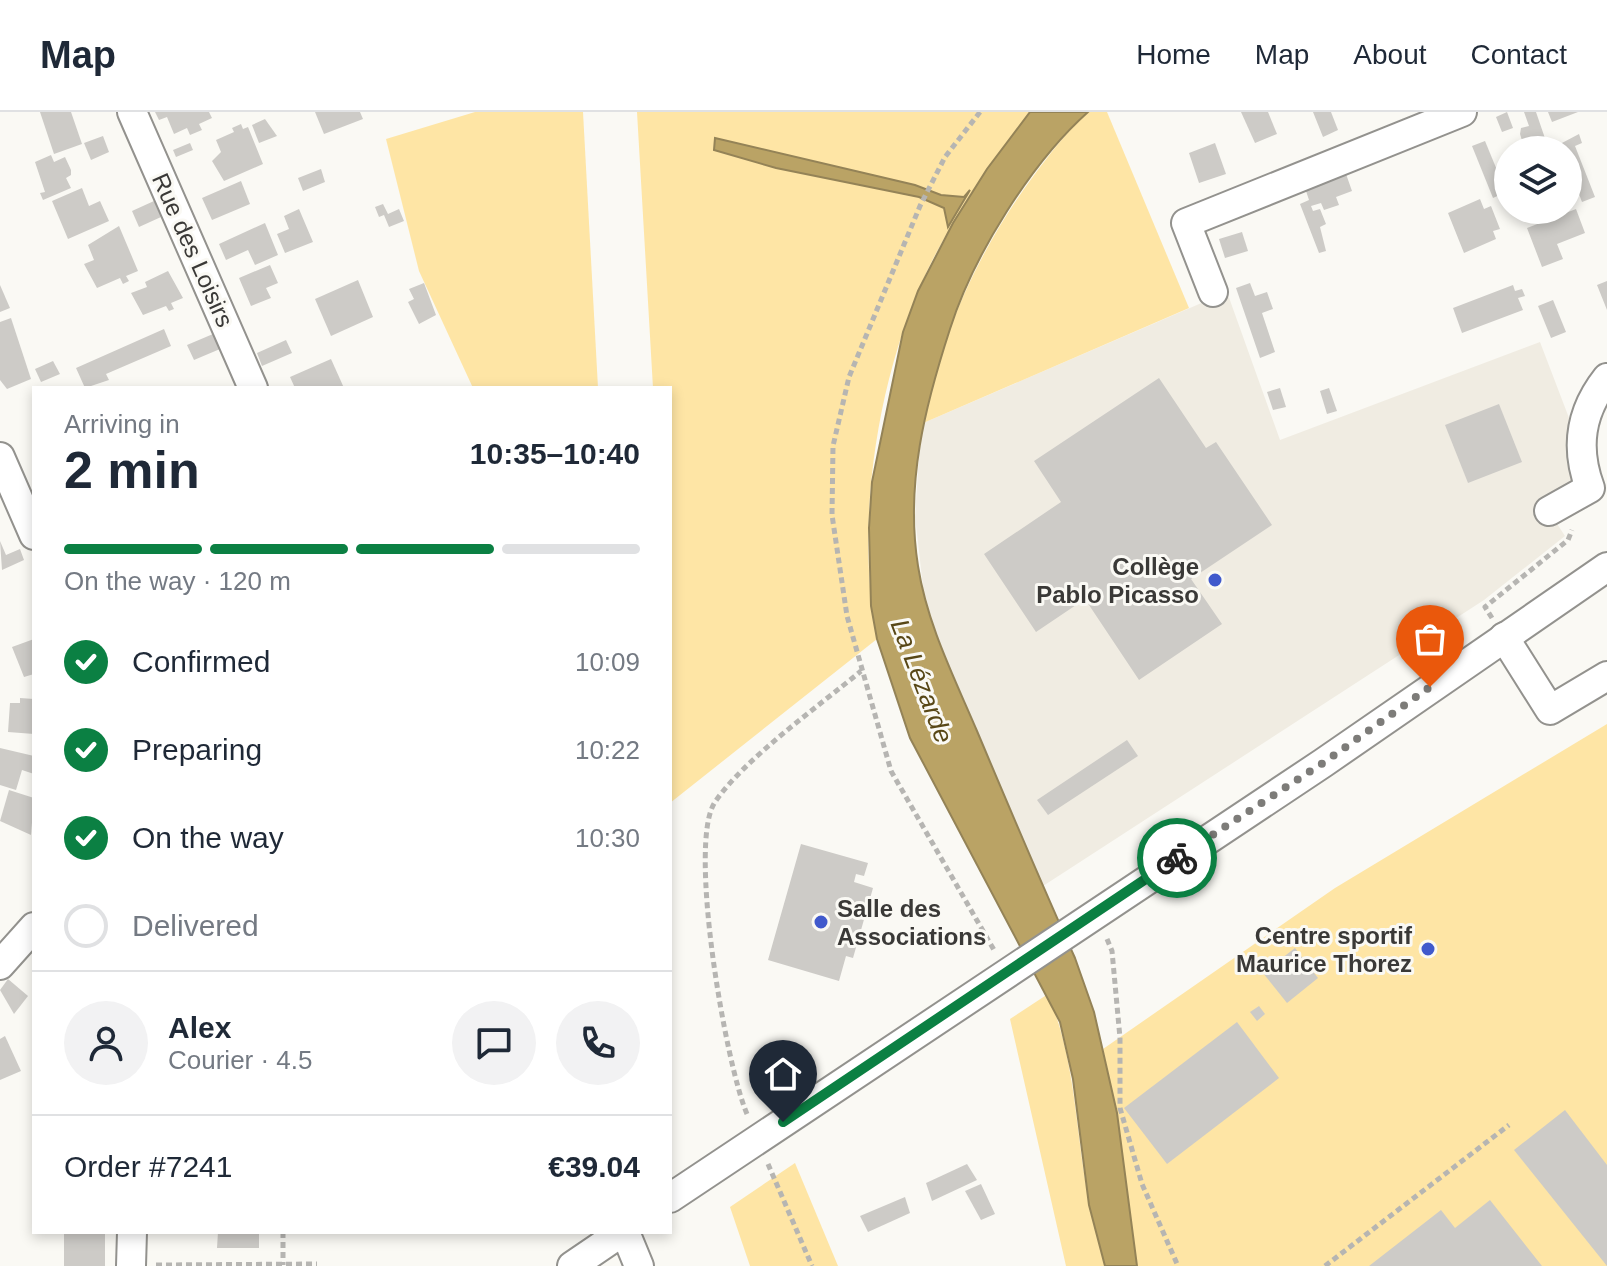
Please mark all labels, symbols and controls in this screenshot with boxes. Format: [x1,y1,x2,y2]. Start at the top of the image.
text: Map [40,34,116,76]
text: Home [1136,39,1211,70]
text: Map [1255,39,1309,70]
text: About [1353,39,1427,70]
text: Contact [1471,39,1567,70]
map controls [1494,136,1582,224]
button: layers [1494,136,1582,224]
street label: Rue des Loisirs [147,169,239,331]
text: Arriving in [64,409,180,439]
text: 10:35–10:40 [470,437,640,470]
text: 2 min [64,441,200,499]
place label: Collège Pablo Picasso [1036,553,1199,608]
text: On the way · 120 m [64,566,291,596]
marker: Collège Pablo Picasso [1206,571,1224,589]
pin [1396,605,1464,687]
water label: La Lézarde [885,615,959,747]
icon: bag [1408,617,1452,661]
icon: check [64,640,108,684]
text: Confirmed [132,645,270,678]
text: 10:09 [575,647,640,677]
icon: check [64,728,108,772]
text: Preparing [132,733,262,766]
text: 10:22 [575,735,640,765]
icon: check [64,816,108,860]
courier [1137,818,1217,898]
text: On the way [132,821,284,854]
text: 10:30 [575,823,640,853]
icon: bike [1155,836,1199,880]
place label: Salle des Associations [837,895,986,950]
text: Delivered [132,909,259,942]
marker: Salle des Associations [812,913,830,931]
place label: Centre sportif Maurice Thorez [1236,922,1413,977]
marker: Centre sportif Maurice Thorez [1419,940,1437,958]
button: person [64,1001,148,1085]
button: chat [452,1001,536,1085]
button: phone [556,1001,640,1085]
text: Alex [168,1011,231,1044]
pin [749,1040,817,1122]
text: Courier · 4.5 [168,1045,313,1075]
icon: home [761,1052,805,1096]
text: Order #7241 [64,1150,232,1183]
text: €39.04 [548,1150,640,1183]

